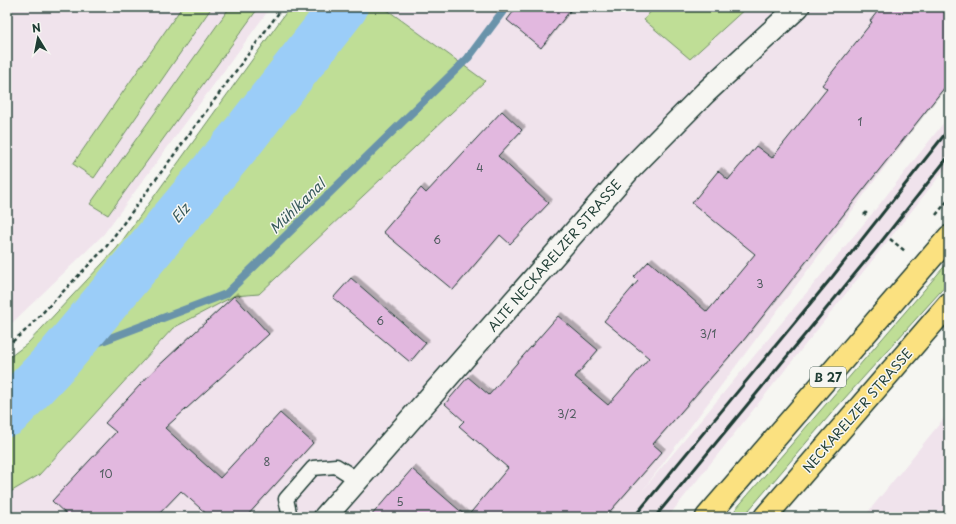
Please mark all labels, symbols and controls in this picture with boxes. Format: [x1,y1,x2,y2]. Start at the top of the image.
north arrow [18,18,58,58]
text: N [30,18,42,37]
house number: 1 [858,113,863,130]
house number: 4 [476,159,484,176]
water label: Mühlkanal [264,172,331,238]
street label: ALTE NECKARELZER STRASSE [483,175,625,335]
water label: Elz [166,197,196,227]
house number: 6 [433,231,441,248]
house number: 3 [756,275,764,292]
house number: 6 [376,312,384,329]
house number: 3/1 [700,325,716,342]
street label: NECKARELZER STRASSE [798,344,916,476]
road number: B 27 [810,367,846,387]
house number: 3/2 [557,405,577,422]
house number: 8 [264,453,271,470]
house number: 10 [100,465,112,482]
house number: 5 [396,493,404,510]

